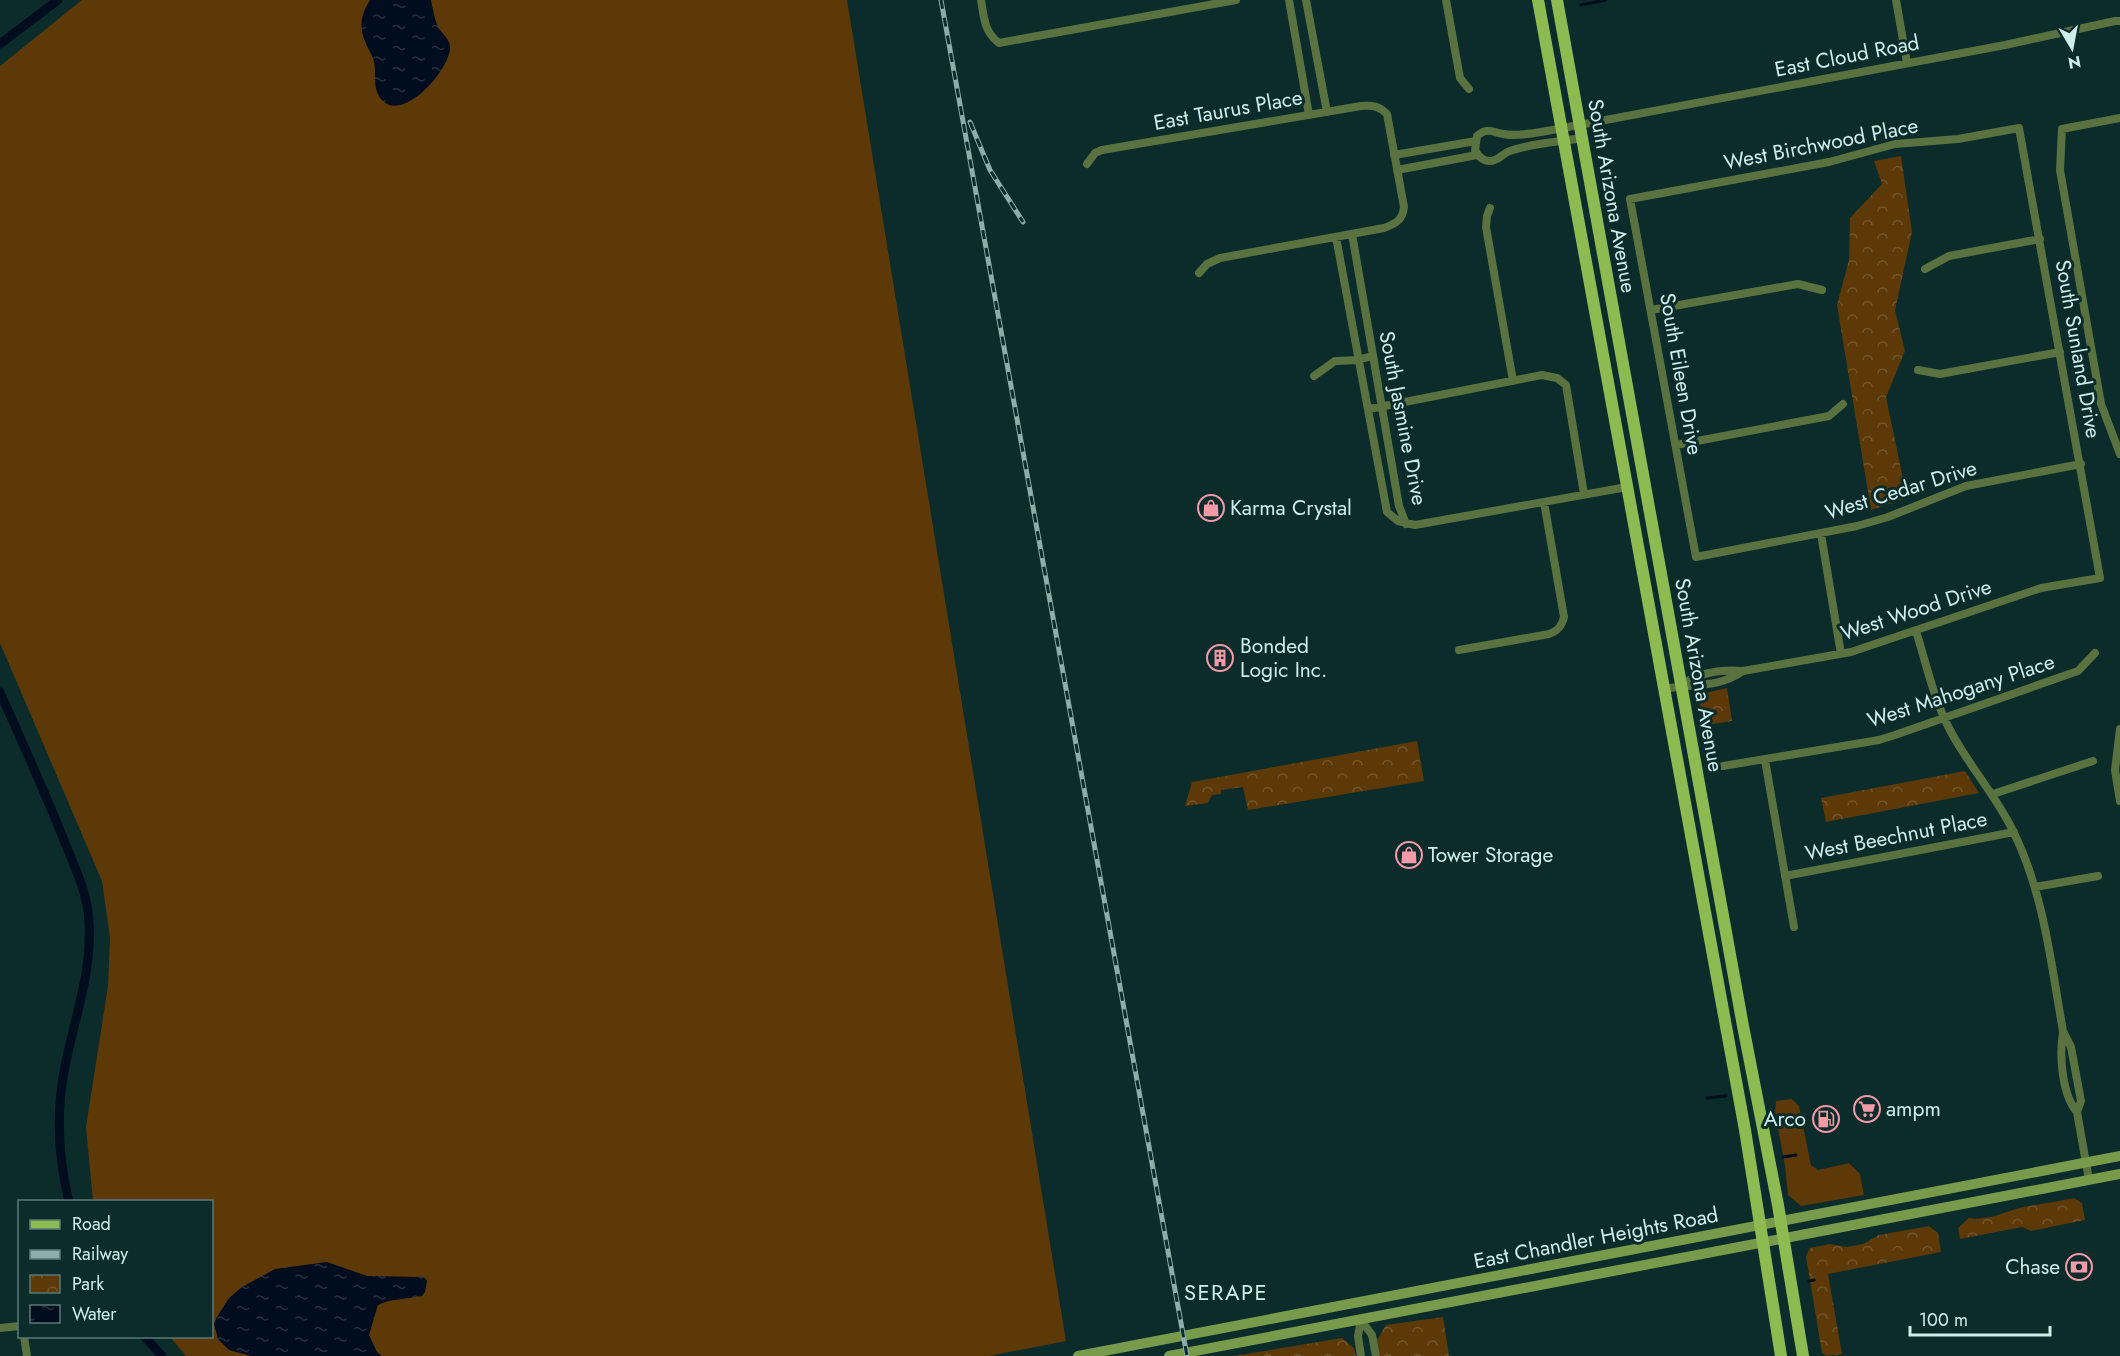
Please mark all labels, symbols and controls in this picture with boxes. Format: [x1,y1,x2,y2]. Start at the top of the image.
north arrow [2042,18,2102,78]
street label: East Cloud Road [1772,27,1922,85]
text: N [2066,50,2083,75]
street label: East Taurus Place [1151,82,1305,138]
street label: South Arizona Avenue [1580,97,1644,296]
street label: West Birchwood Place [1721,110,1921,178]
street label: South Sunland Drive [2048,257,2109,441]
street label: South Eileen Drive [1652,291,1710,457]
street label: South Jasmine Drive [1371,328,1435,508]
street label: West Cedar Drive [1821,453,1981,527]
shop icon: Karma Crystal [1196,493,1226,523]
place label: Karma Crystal [1230,493,1352,523]
street label: West Wood Drive [1837,571,1995,648]
street label: South Arizona Avenue [1667,576,1731,775]
place label: Bonded Logic Inc. [1240,631,1327,685]
building icon: Bonded Logic Inc. [1205,643,1235,673]
street label: West Mahogany Place [1864,647,2059,735]
street label: West Beechnut Place [1802,804,1990,868]
shop icon: Tower Storage [1394,840,1424,870]
place label: Tower Storage [1428,840,1553,870]
supermarket icon: ampm [1852,1094,1882,1124]
place label: ampm [1886,1094,1941,1124]
place label: Arco [1764,1104,1806,1134]
fuel station icon: Arco [1811,1104,1841,1134]
legend [18,1200,213,1338]
street label: East Chandler Heights Road [1471,1200,1721,1276]
text: Road [72,1211,111,1237]
text: Railway [72,1241,128,1267]
place label: Chase [2005,1252,2060,1282]
bank icon: Chase [2064,1252,2094,1282]
text: Park [72,1271,104,1297]
district label: SERAPE [1184,1276,1268,1308]
scale bar [1910,1299,2050,1337]
text: Water [72,1301,117,1327]
text: 100 m [1919,1307,1968,1333]

